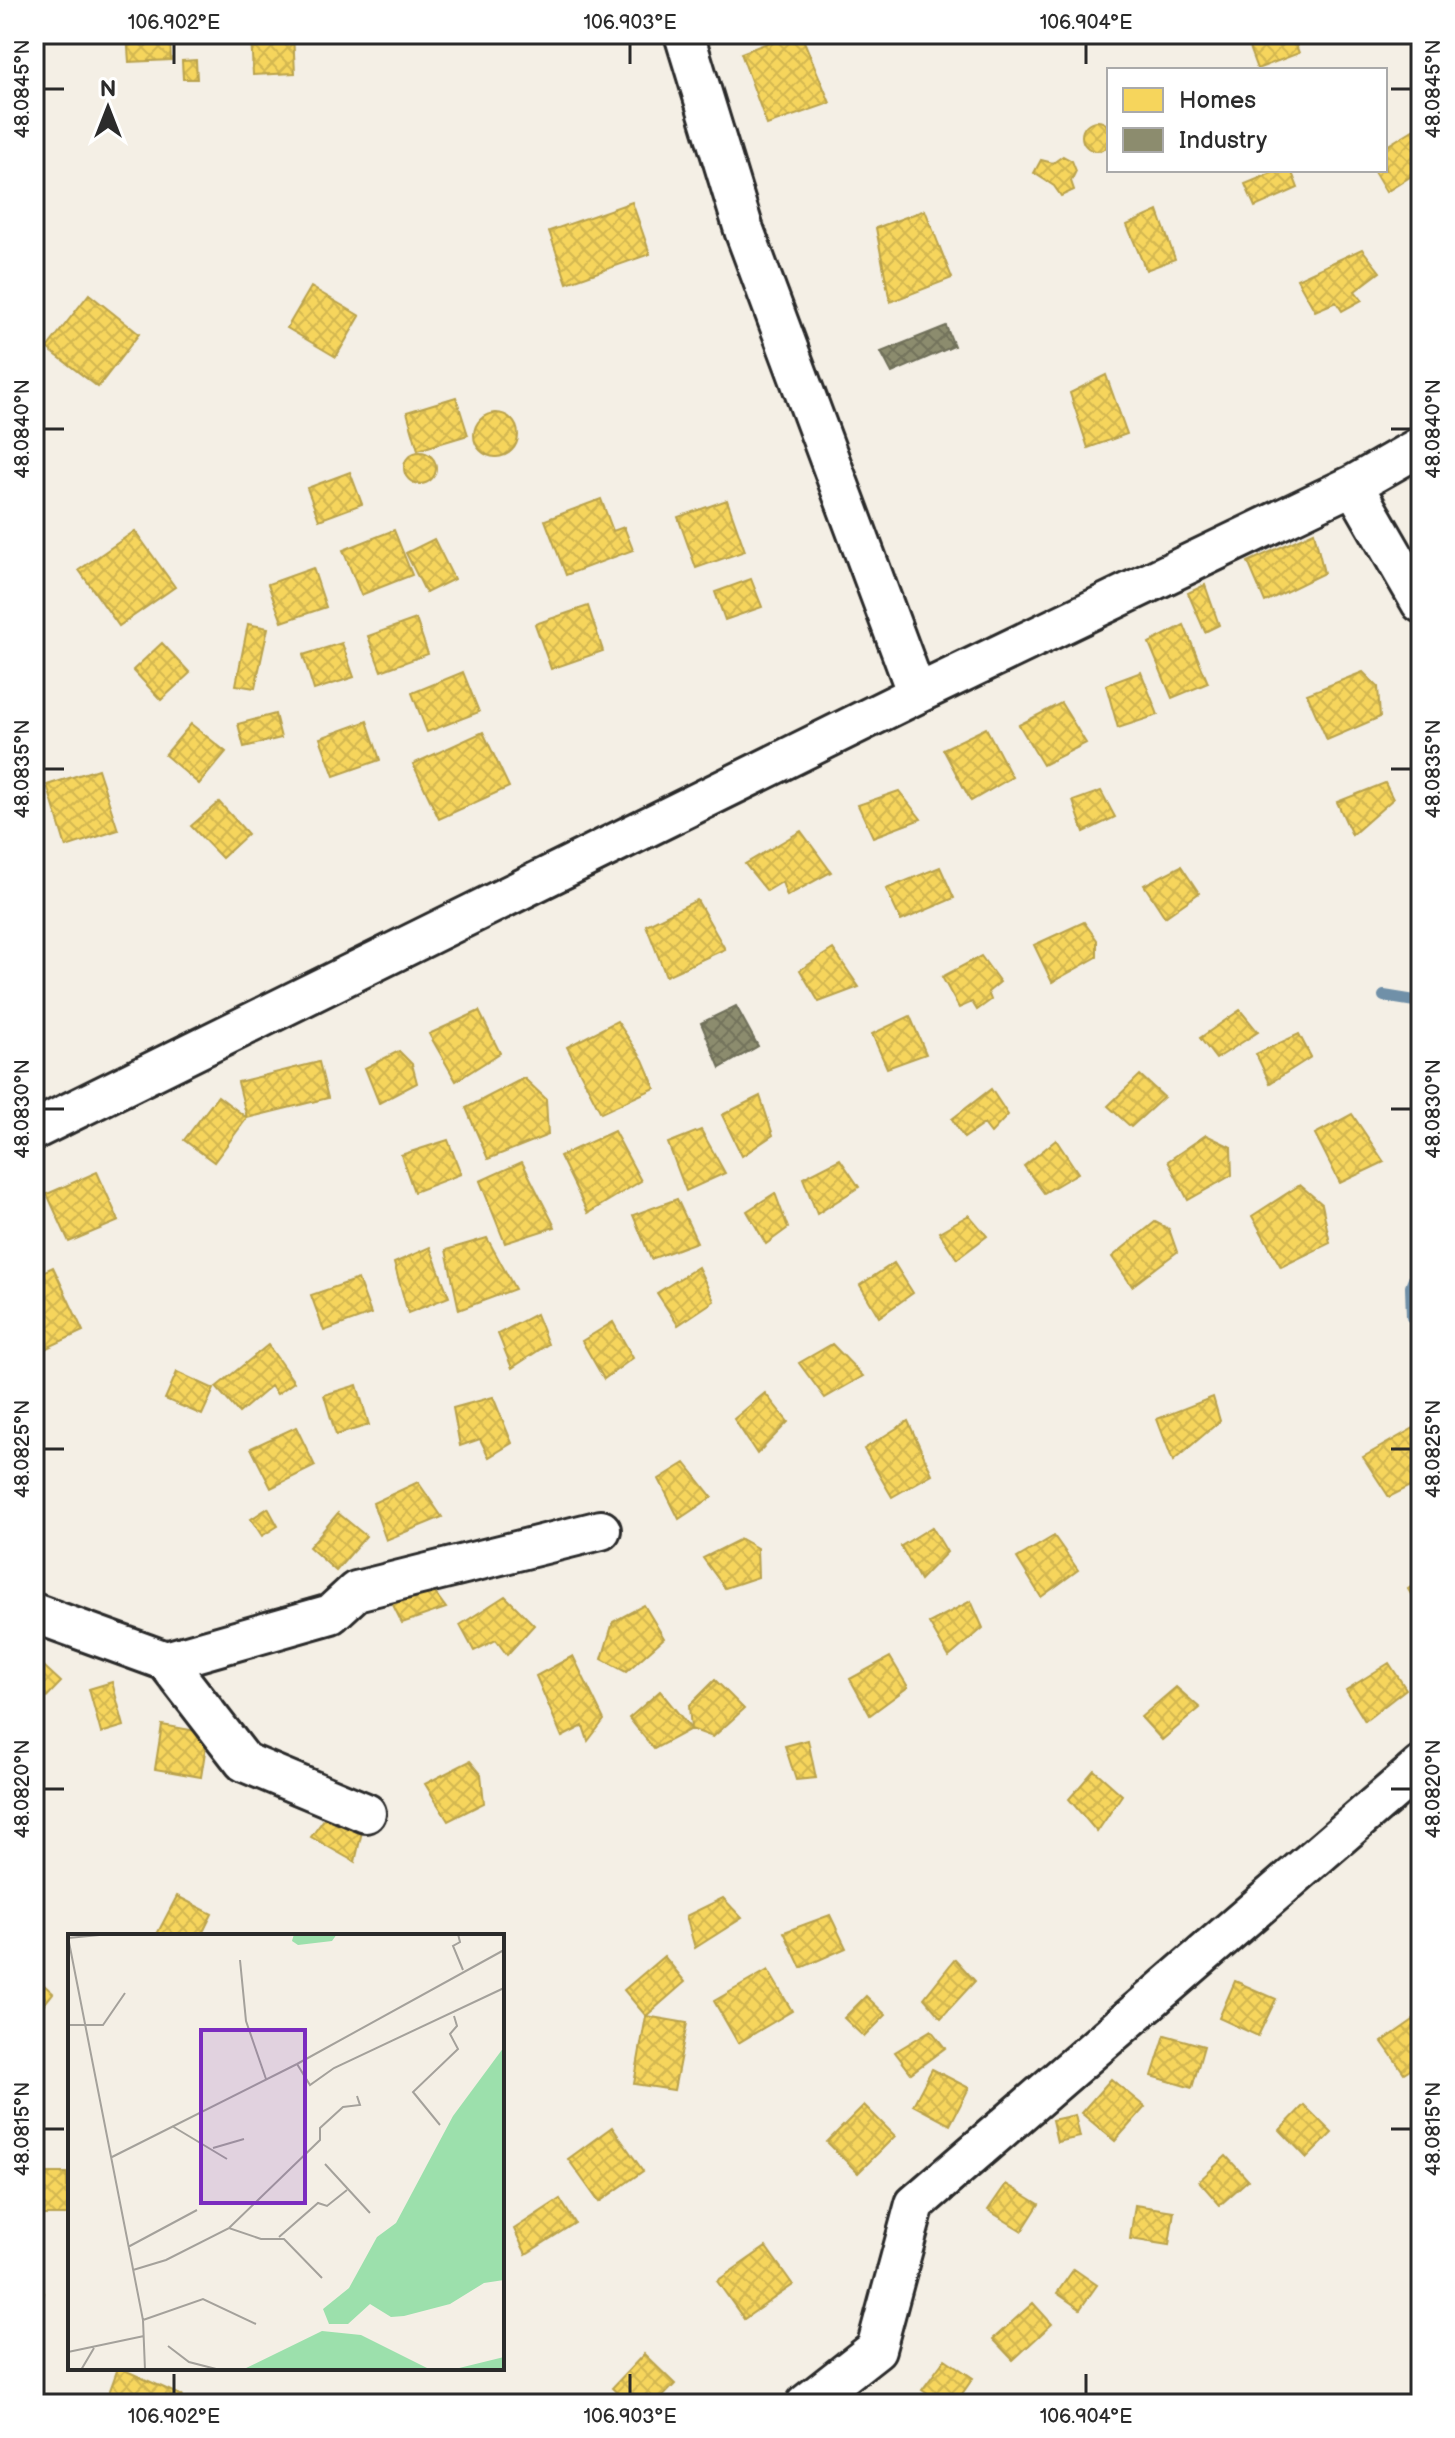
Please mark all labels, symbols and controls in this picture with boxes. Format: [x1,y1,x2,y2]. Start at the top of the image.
text: 106.902°E [128,11,220,35]
text: 106.903°E [583,11,677,35]
text: 106.904°E [1040,11,1132,35]
text: 48.0845°N [11,40,35,138]
text: 48.0845°N [1422,40,1446,138]
north arrow [68,68,148,148]
legend [1107,68,1387,172]
text: N [100,76,116,103]
text: Homes [1179,86,1256,115]
text: Industry [1179,126,1267,155]
text: 48.0840°N [11,379,35,479]
text: 48.0840°N [1422,379,1446,479]
text: 48.0835°N [11,720,35,818]
text: 48.0835°N [1422,720,1446,818]
text: 48.0830°N [11,1059,35,1159]
text: 48.0830°N [1422,1059,1446,1159]
text: 48.0825°N [11,1400,35,1498]
text: 48.0825°N [1422,1400,1446,1498]
text: 48.0820°N [11,1740,35,1839]
text: 48.0820°N [1422,1740,1446,1839]
inset map [68,1934,504,2370]
text: 48.0815°N [11,2082,35,2176]
text: 48.0815°N [1422,2082,1446,2176]
text: 106.902°E [128,2405,220,2429]
text: 106.903°E [583,2405,677,2429]
text: 106.904°E [1040,2405,1132,2429]

